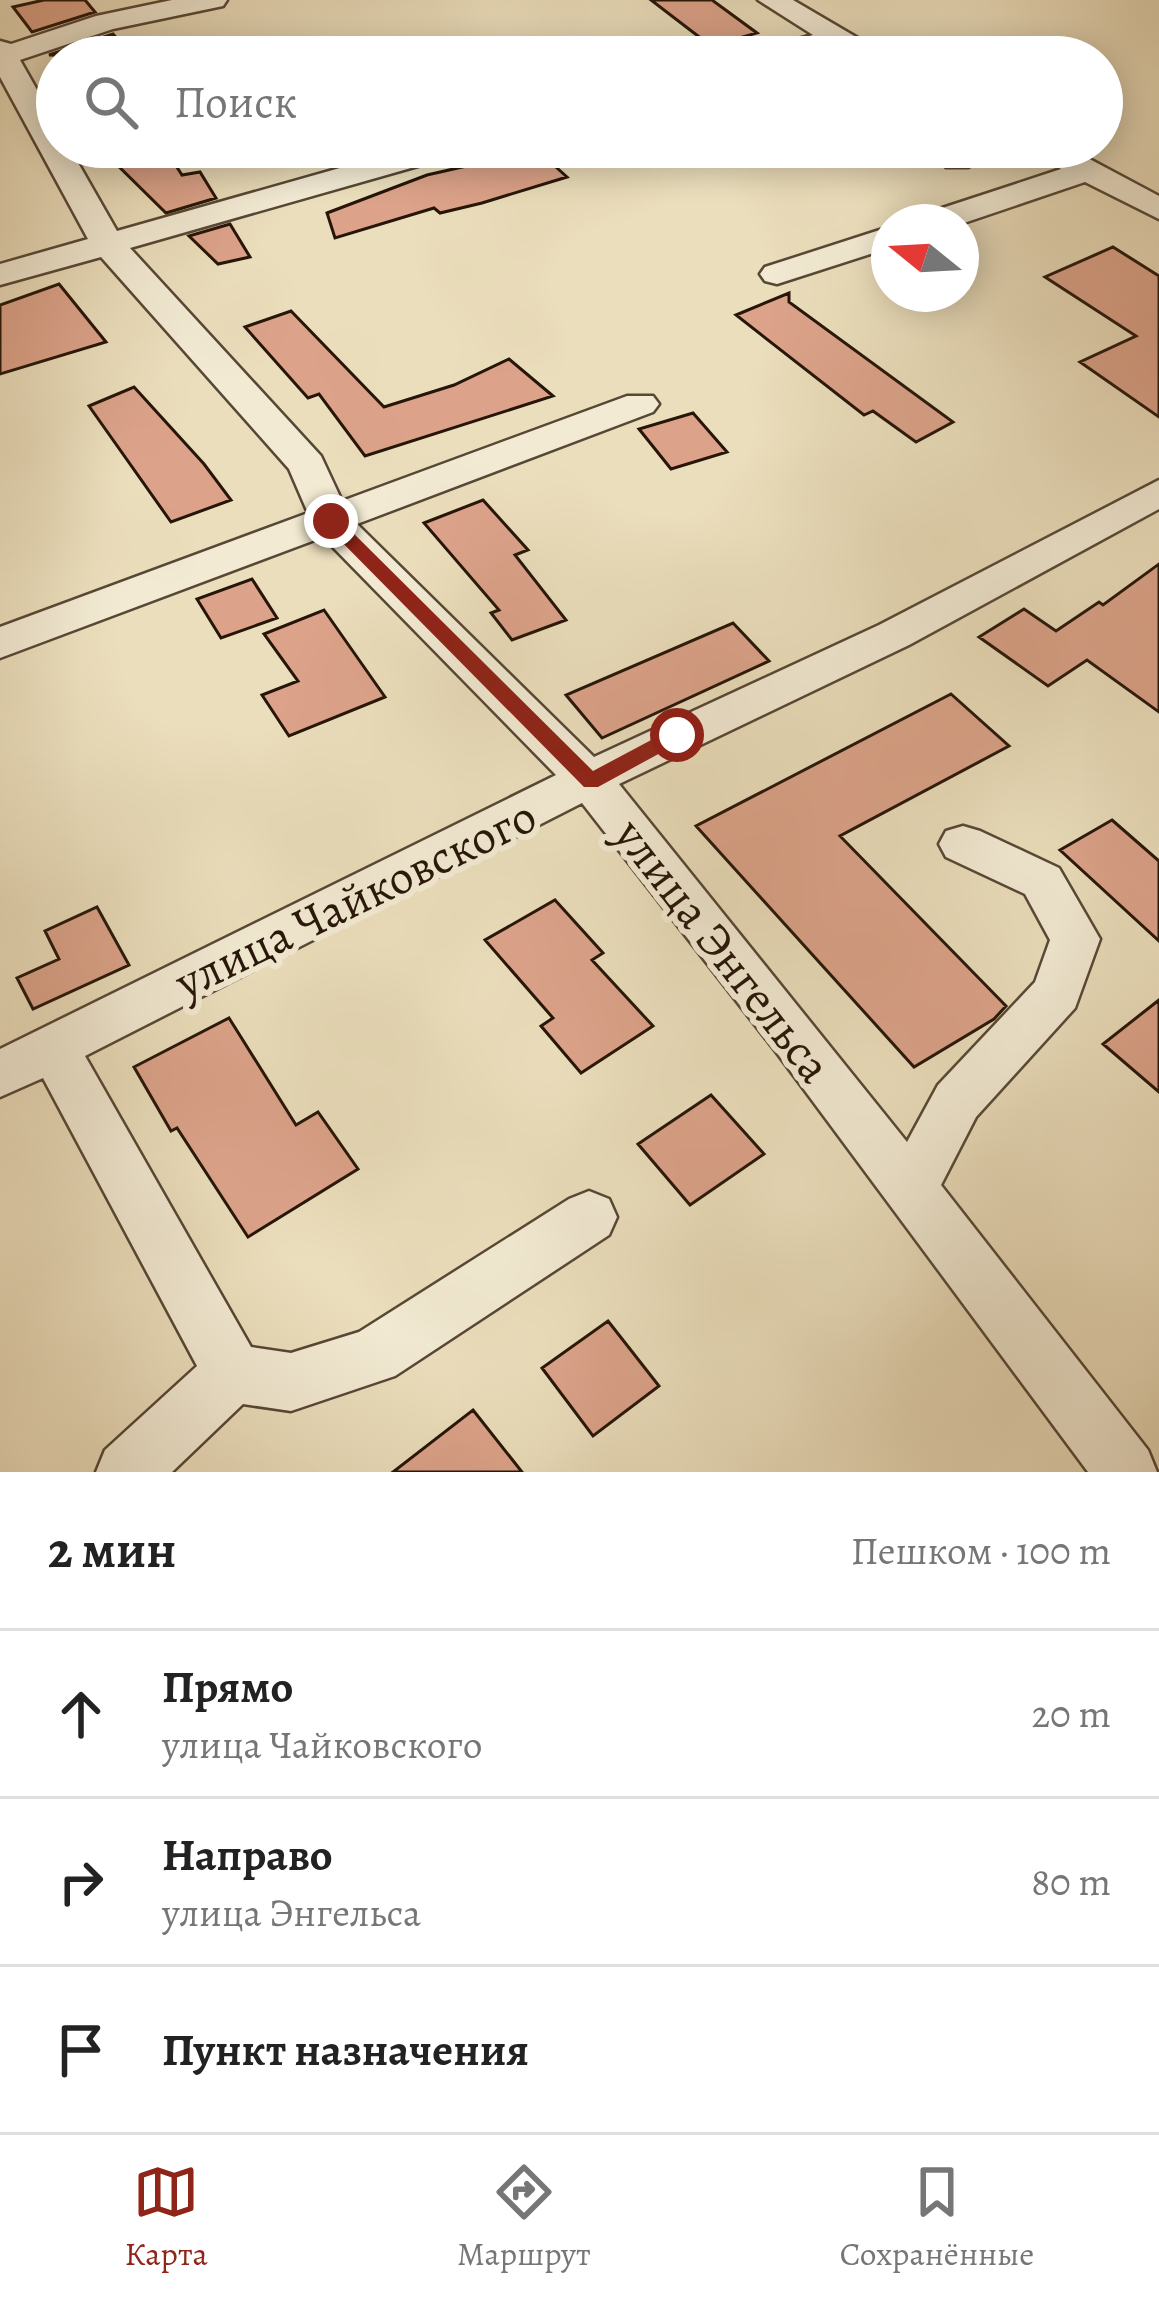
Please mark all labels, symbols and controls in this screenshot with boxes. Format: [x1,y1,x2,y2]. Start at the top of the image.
search box [36,36,1123,168]
icon: search [78,69,144,135]
text: Поиск [174,71,297,133]
north arrow [871,204,979,312]
route end [304,494,358,548]
route start [650,708,704,762]
street label: улица Чайковского [163,783,547,1015]
street label: улица Энгельса [598,804,847,1097]
text: 2 мин [48,1515,176,1585]
text: Пешком · 100 m [851,1524,1111,1577]
text: Прямо [162,1656,293,1718]
icon: ahead [48,1681,114,1747]
text: 20 m [1032,1687,1111,1740]
text: улица Чайковского [162,1718,482,1771]
text: Направо [162,1824,333,1886]
icon: right [48,1849,114,1915]
text: 80 m [1031,1855,1111,1908]
text: улица Энгельса [162,1886,421,1939]
icon: arrive [48,2017,114,2083]
text: Пункт назначения [162,2019,529,2081]
tab: Карта [125,2159,208,2276]
tab: Маршрут [457,2159,591,2276]
tab: Сохранённые [840,2159,1034,2276]

